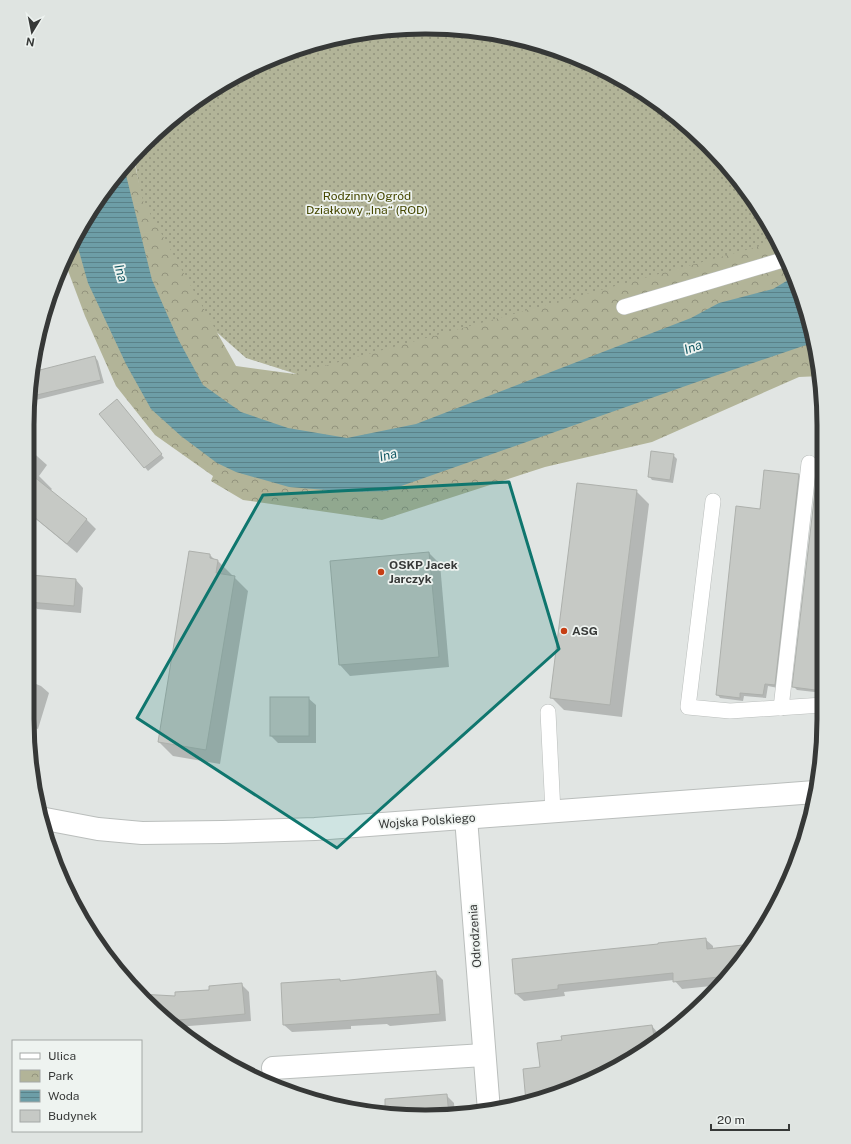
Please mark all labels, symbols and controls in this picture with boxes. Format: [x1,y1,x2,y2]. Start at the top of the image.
north arrow [12,12,52,52]
text: N [25,35,36,49]
park label: Rodzinny Ogród Działkowy „Ina“ (ROD) [306,189,428,217]
water label: Ina [111,262,131,284]
water label: Ina [682,337,704,357]
water label: Ina [378,446,399,464]
place label: OSKP Jacek Jarczyk [389,558,458,586]
marker: OSKP Jacek Jarczyk [376,567,386,577]
place label: ASG [572,624,598,638]
marker: ASG [559,626,569,636]
street label: Wojska Polskiego [378,811,476,831]
street label: Odrodzenia [466,904,484,968]
legend [12,1040,142,1132]
text: Ulica [48,1049,76,1063]
text: Park [48,1069,74,1083]
text: Woda [48,1089,79,1103]
scale bar [711,1106,789,1132]
text: Budynek [48,1109,97,1123]
text: 20 m [717,1113,745,1127]

